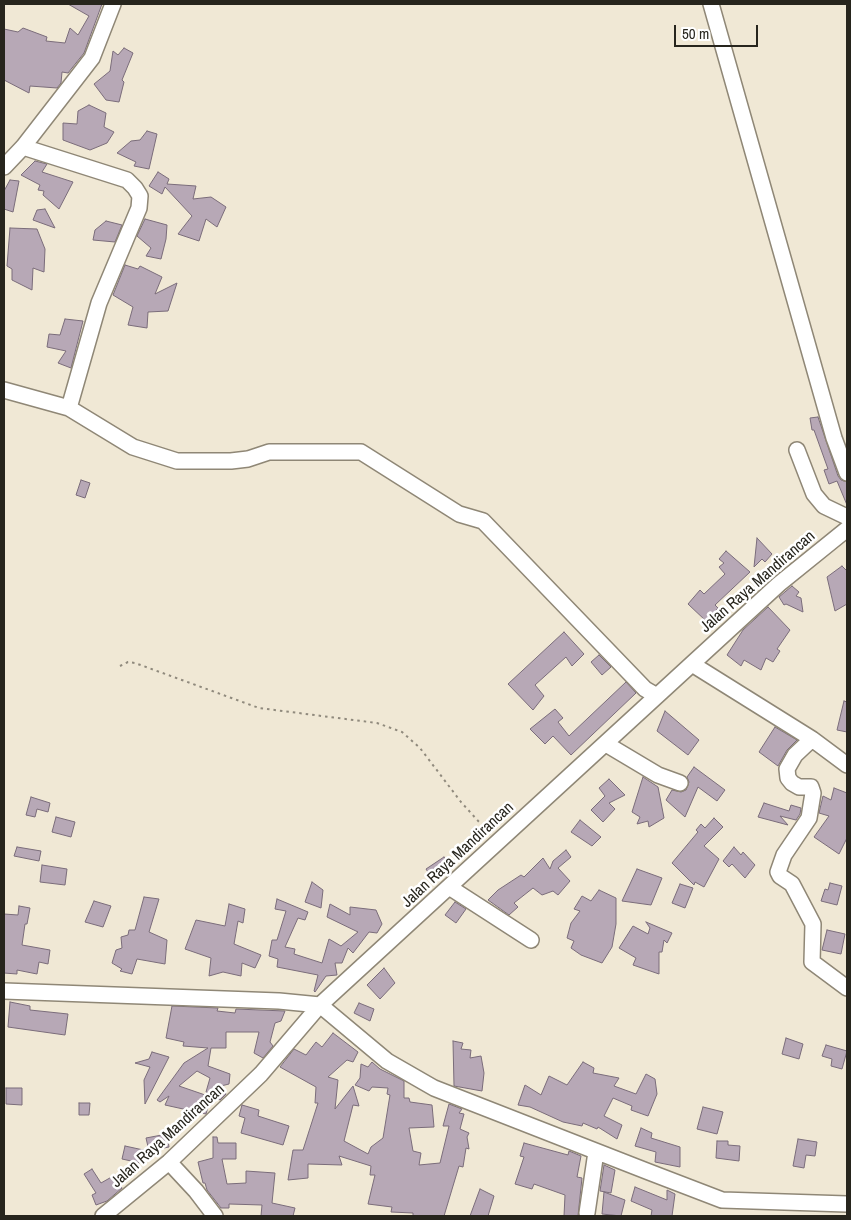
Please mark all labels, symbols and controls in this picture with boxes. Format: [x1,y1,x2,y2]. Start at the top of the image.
scale bar [676,15,760,47]
text: 50 m [682,23,709,44]
street label: Jalan Raya Mandirancan [697,527,819,637]
street label: Jalan Raya Mandirancan [398,798,518,912]
street label: Jalan Raya Mandirancan [107,1080,229,1192]

